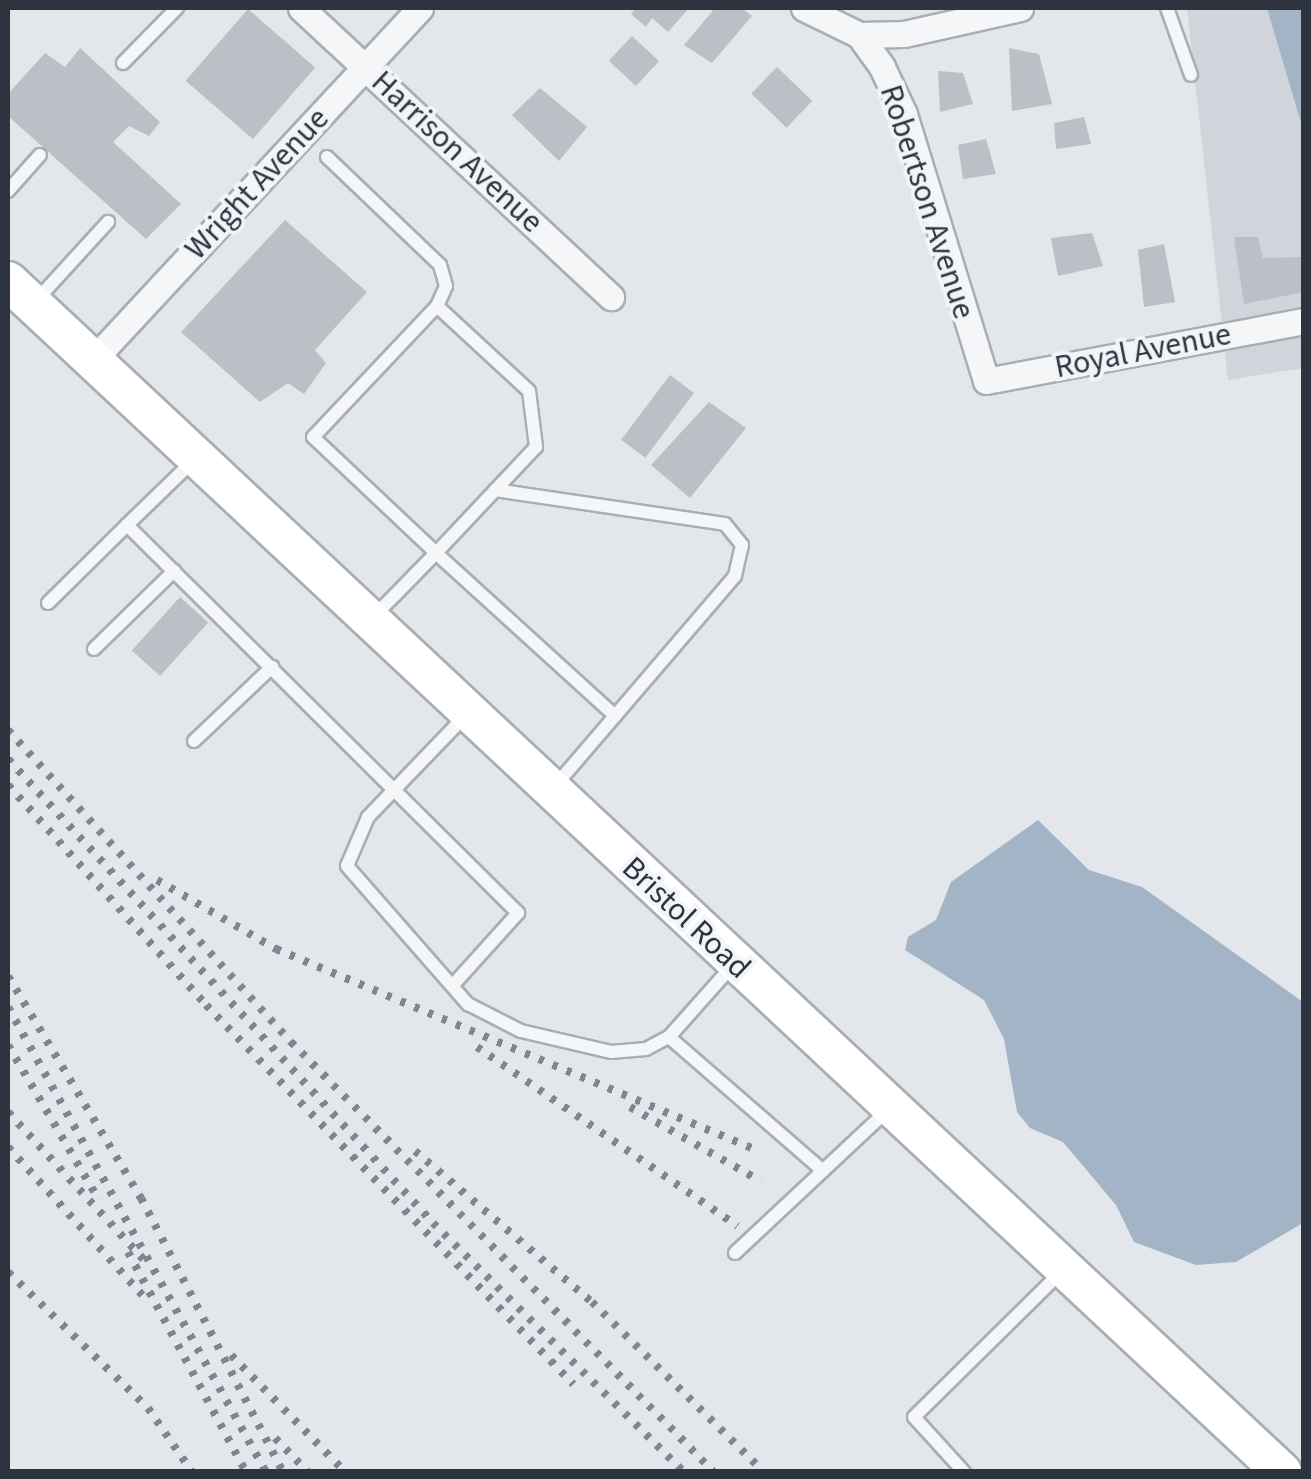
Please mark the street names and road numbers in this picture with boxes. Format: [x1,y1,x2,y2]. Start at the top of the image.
street label: Harrison Avenue [363,63,551,241]
street label: Robertson Avenue [871,80,983,324]
street label: Wright Avenue [177,100,337,268]
street label: Royal Avenue [1052,315,1234,387]
street label: Bristol Road [614,849,758,987]

